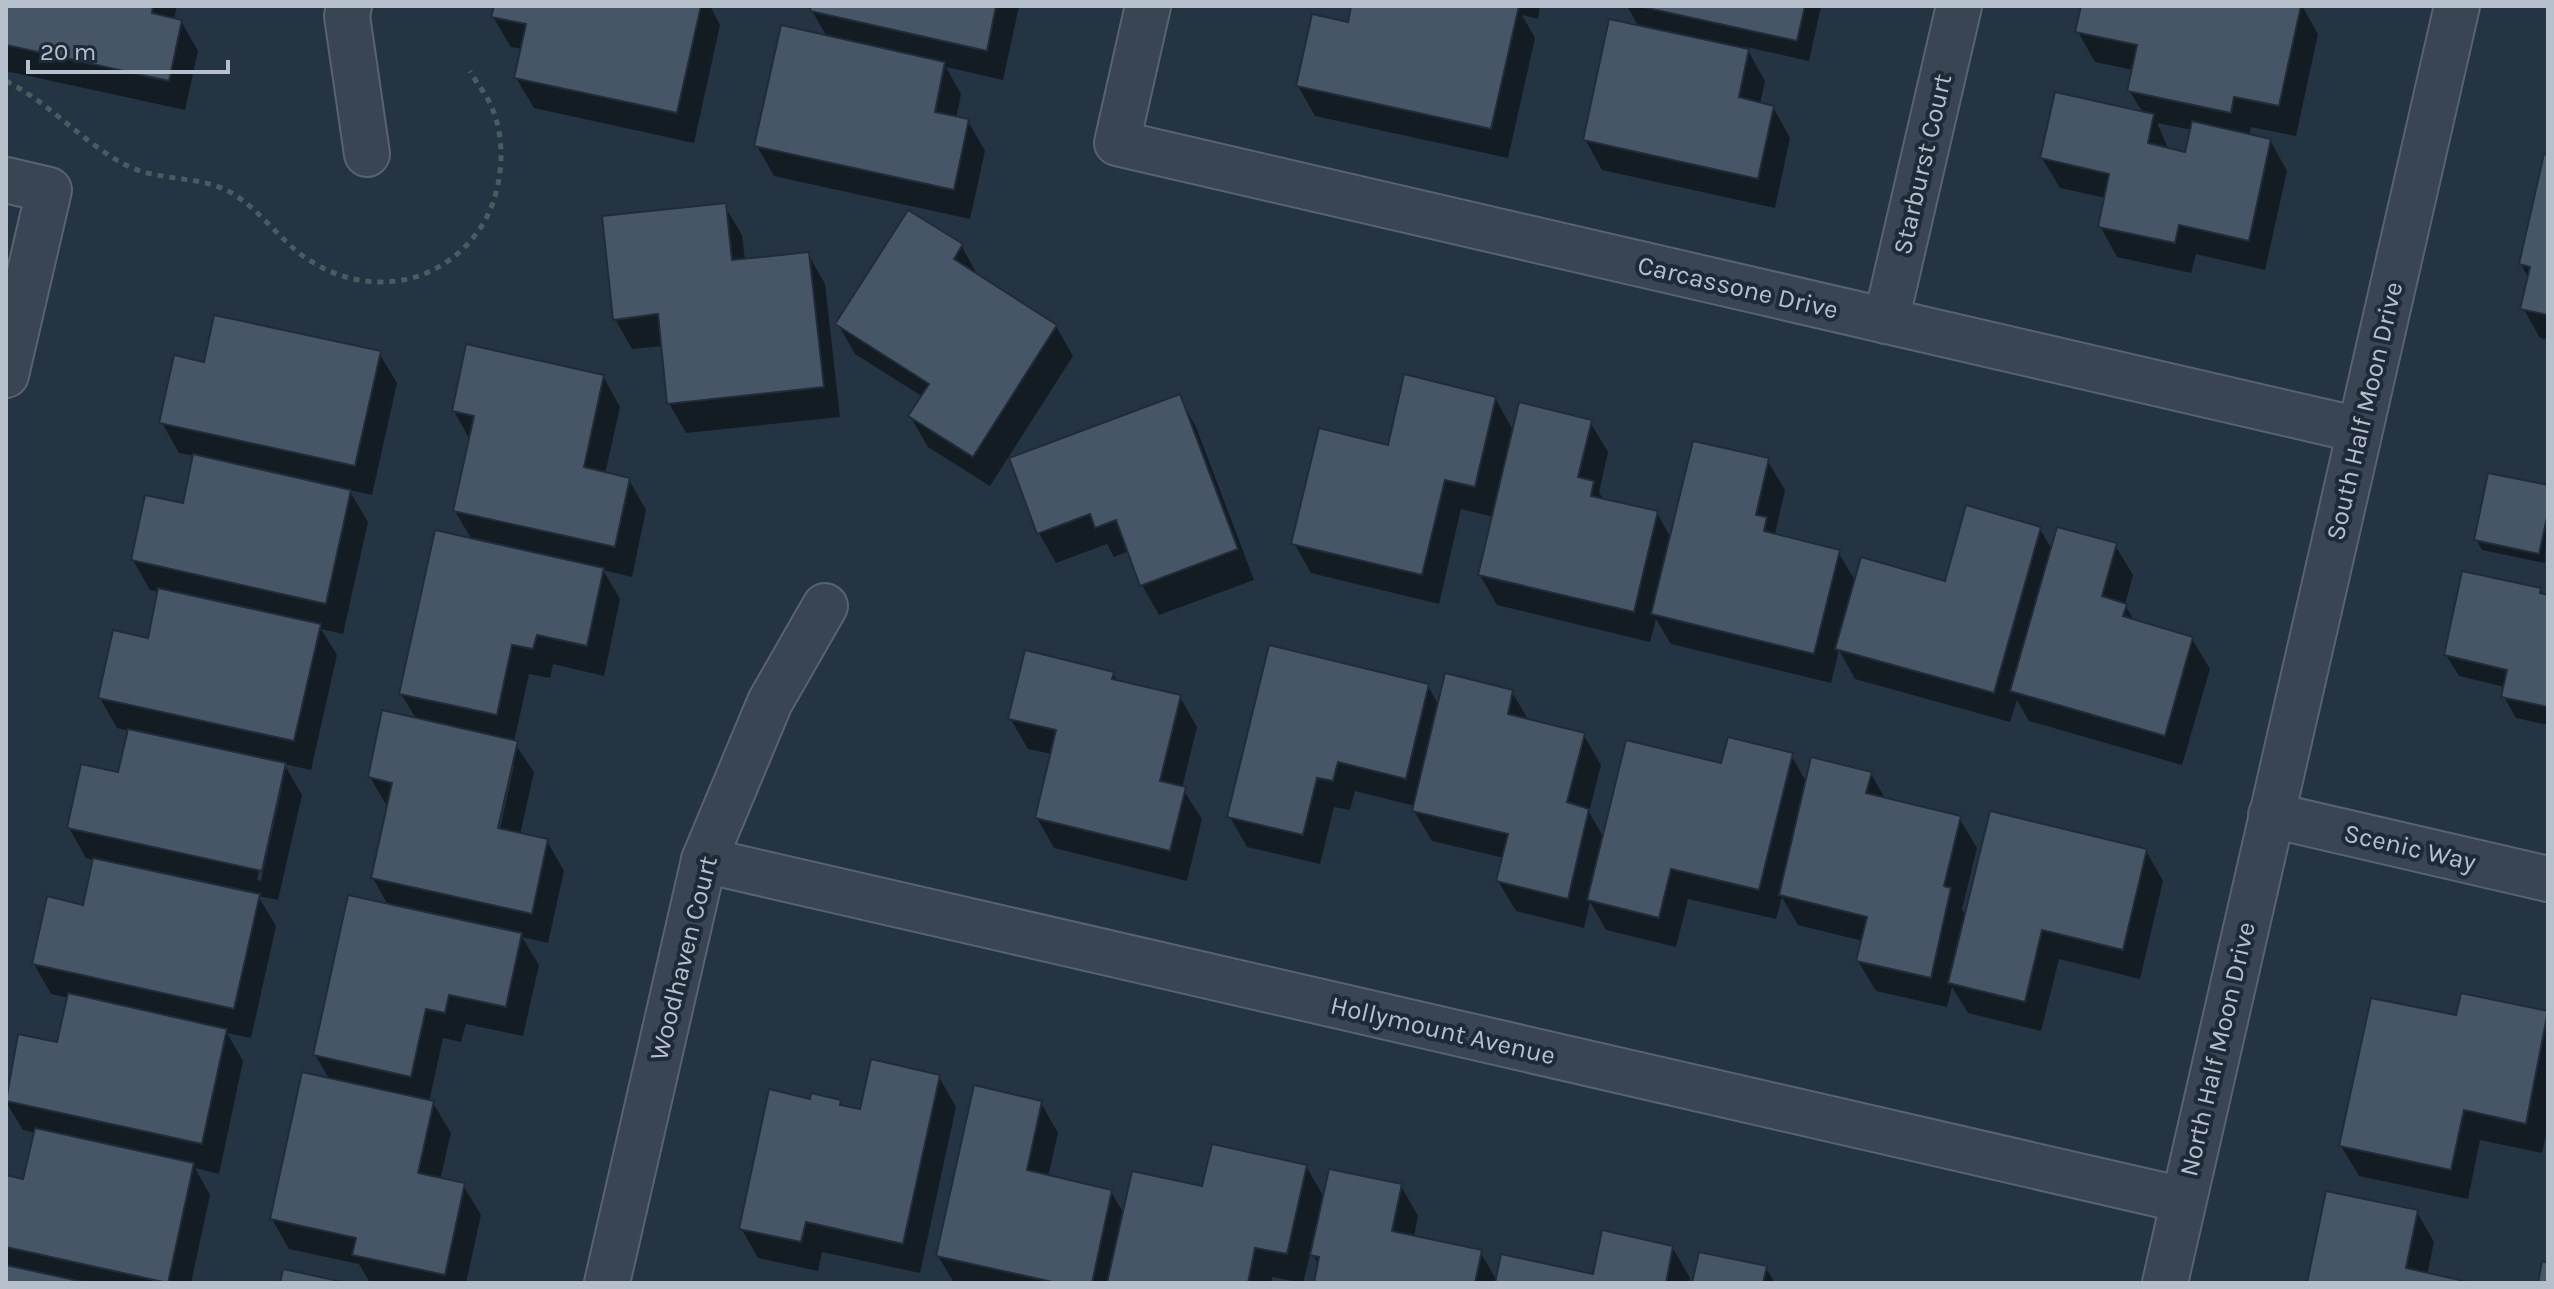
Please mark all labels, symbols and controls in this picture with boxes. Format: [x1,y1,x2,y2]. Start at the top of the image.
scale bar [28,24,228,74]
text: 20 m [40,38,96,66]
street label: Starburst Court [1887,71,1958,257]
street label: Carcassone Drive [1635,249,1841,326]
street label: South Half Moon Drive [2320,279,2409,543]
street label: Scenic Way [2341,817,2479,878]
street label: Woodhaven Court [643,852,724,1064]
street label: North Half Moon Drive [2173,919,2262,1179]
street label: Hollymount Avenue [1327,990,1558,1071]

